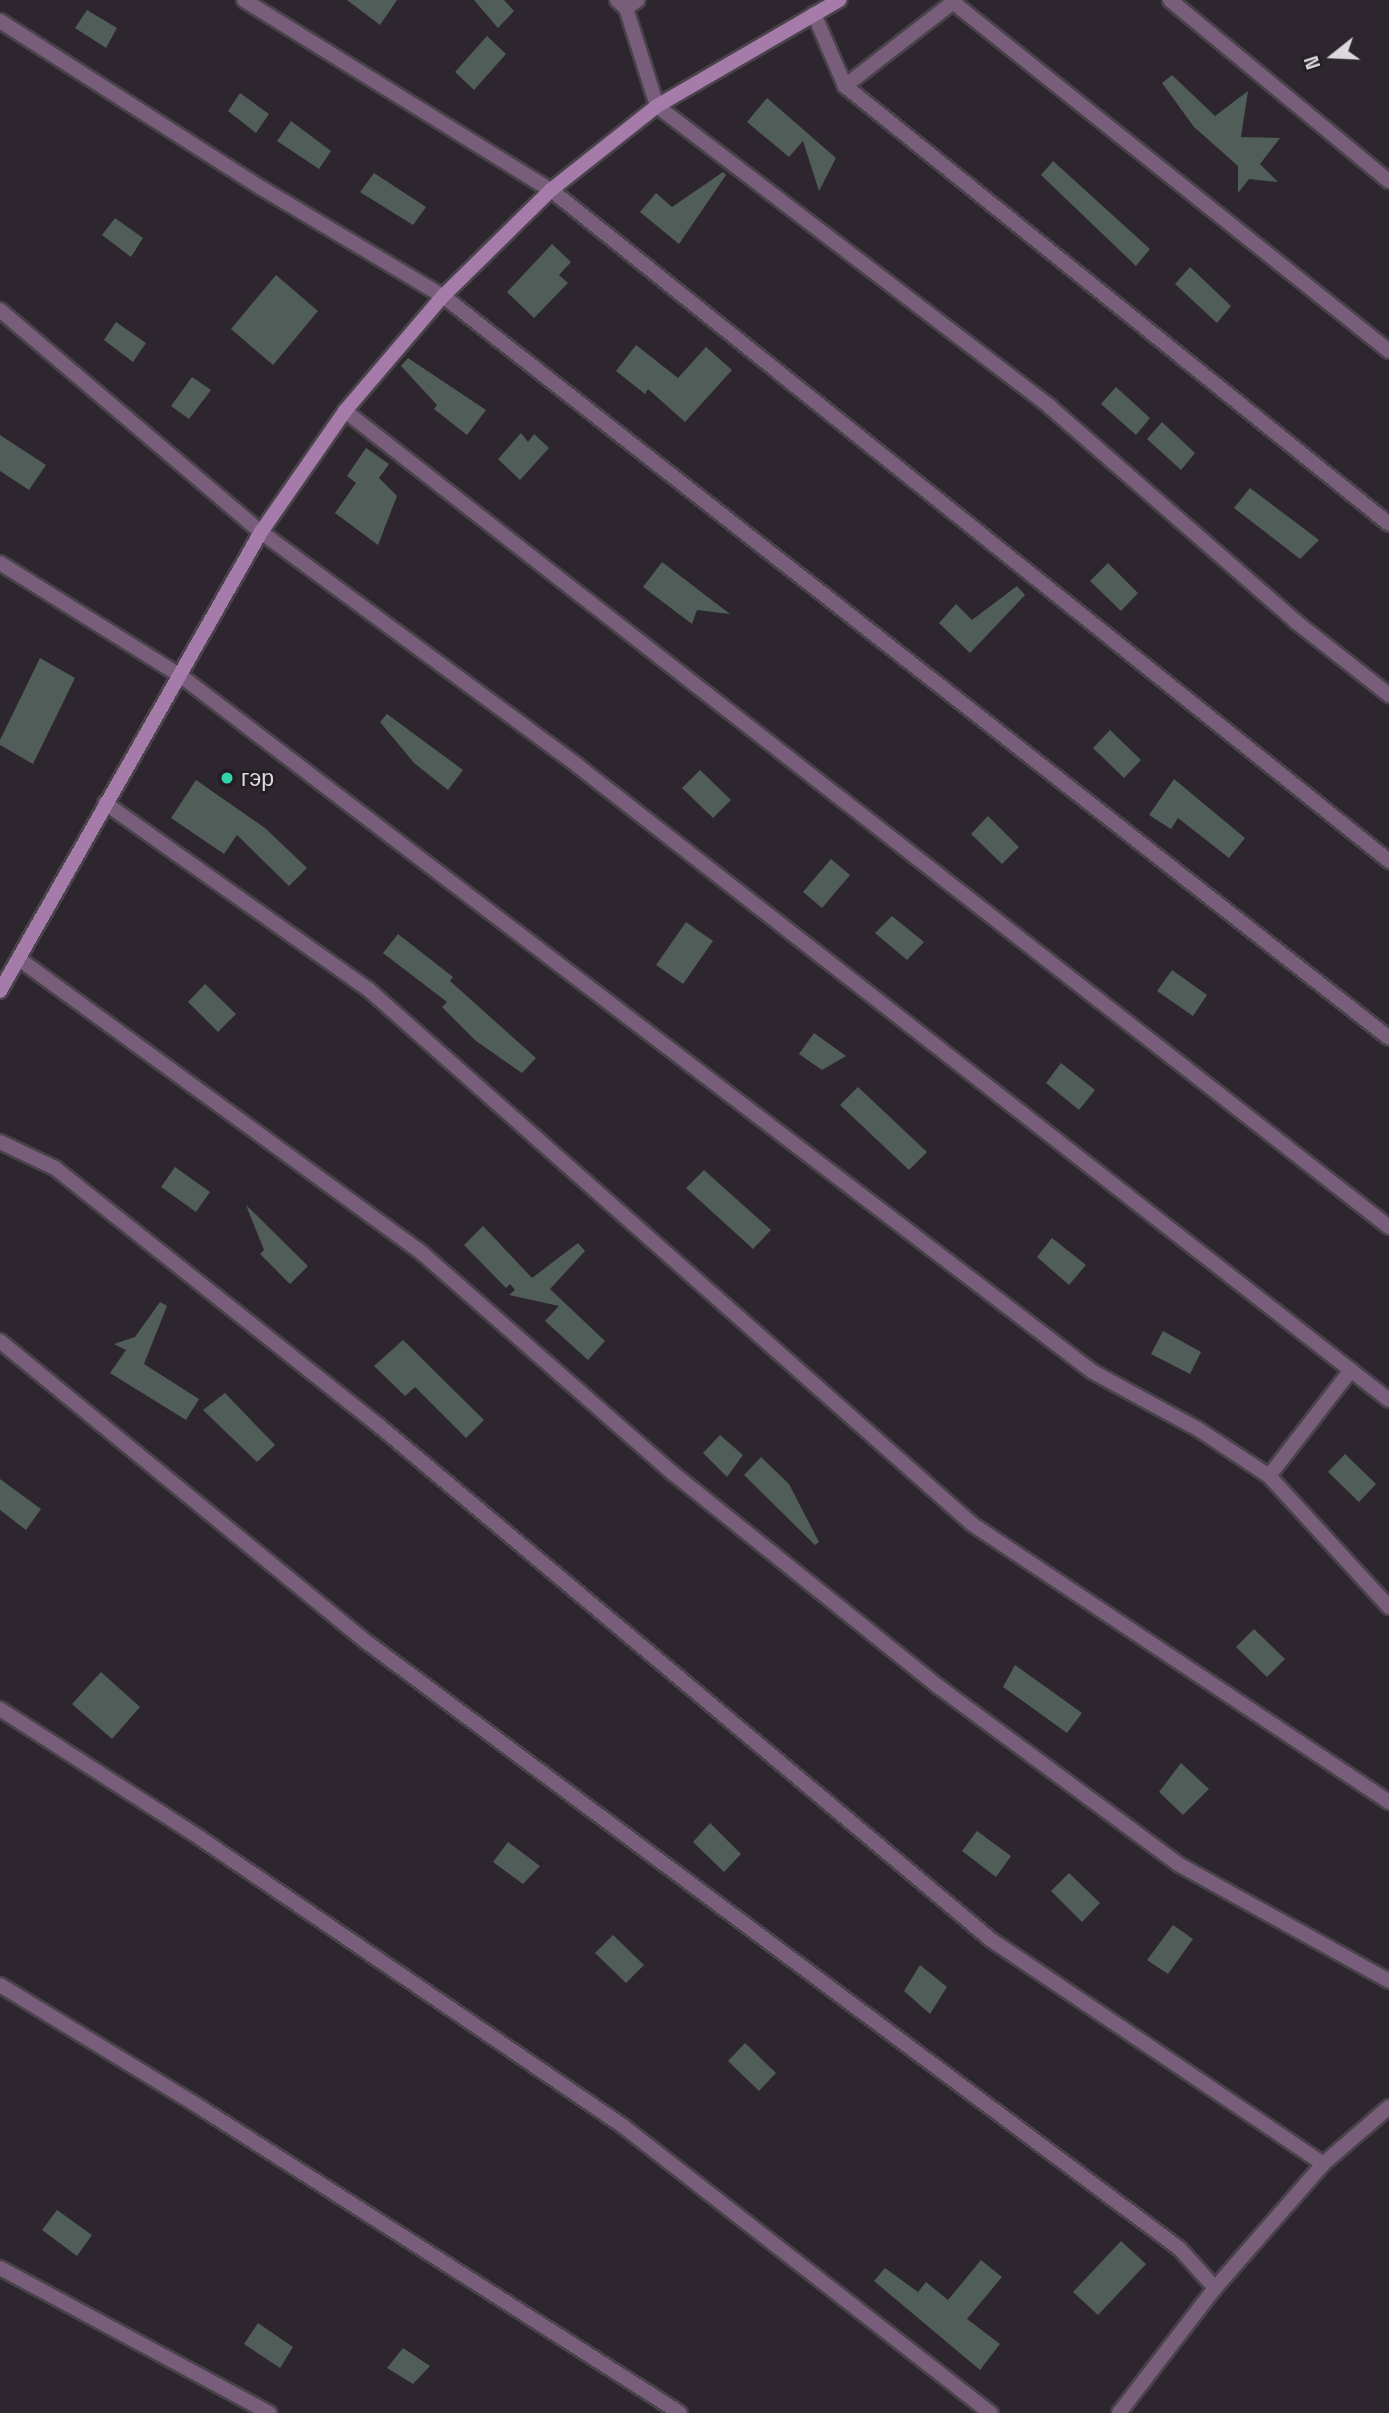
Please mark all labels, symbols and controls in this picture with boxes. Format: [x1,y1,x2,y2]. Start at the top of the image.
north arrow [1298,21,1368,91]
text: N [1299,53,1326,73]
place label: гэр [241,764,274,792]
marker: гэр [219,770,235,786]

